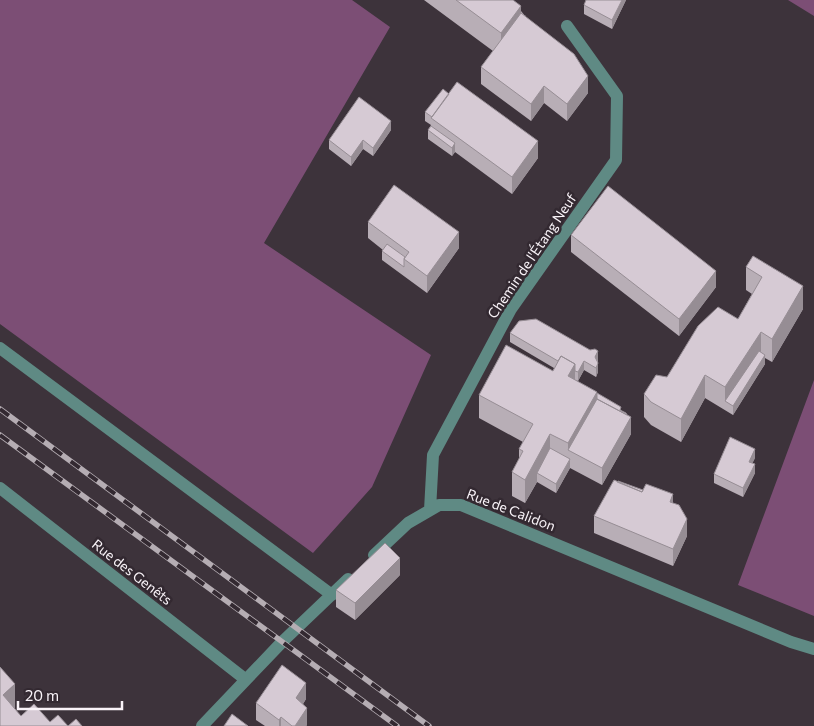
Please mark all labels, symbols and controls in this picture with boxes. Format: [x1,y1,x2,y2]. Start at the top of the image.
street label: Chemin de l'Étang Neuf [483,190,580,321]
street label: Rue de Calidon [464,485,558,534]
street label: Rue des Genêts [89,535,176,608]
scale bar [18,678,121,710]
text: 20 m [25,686,59,704]

